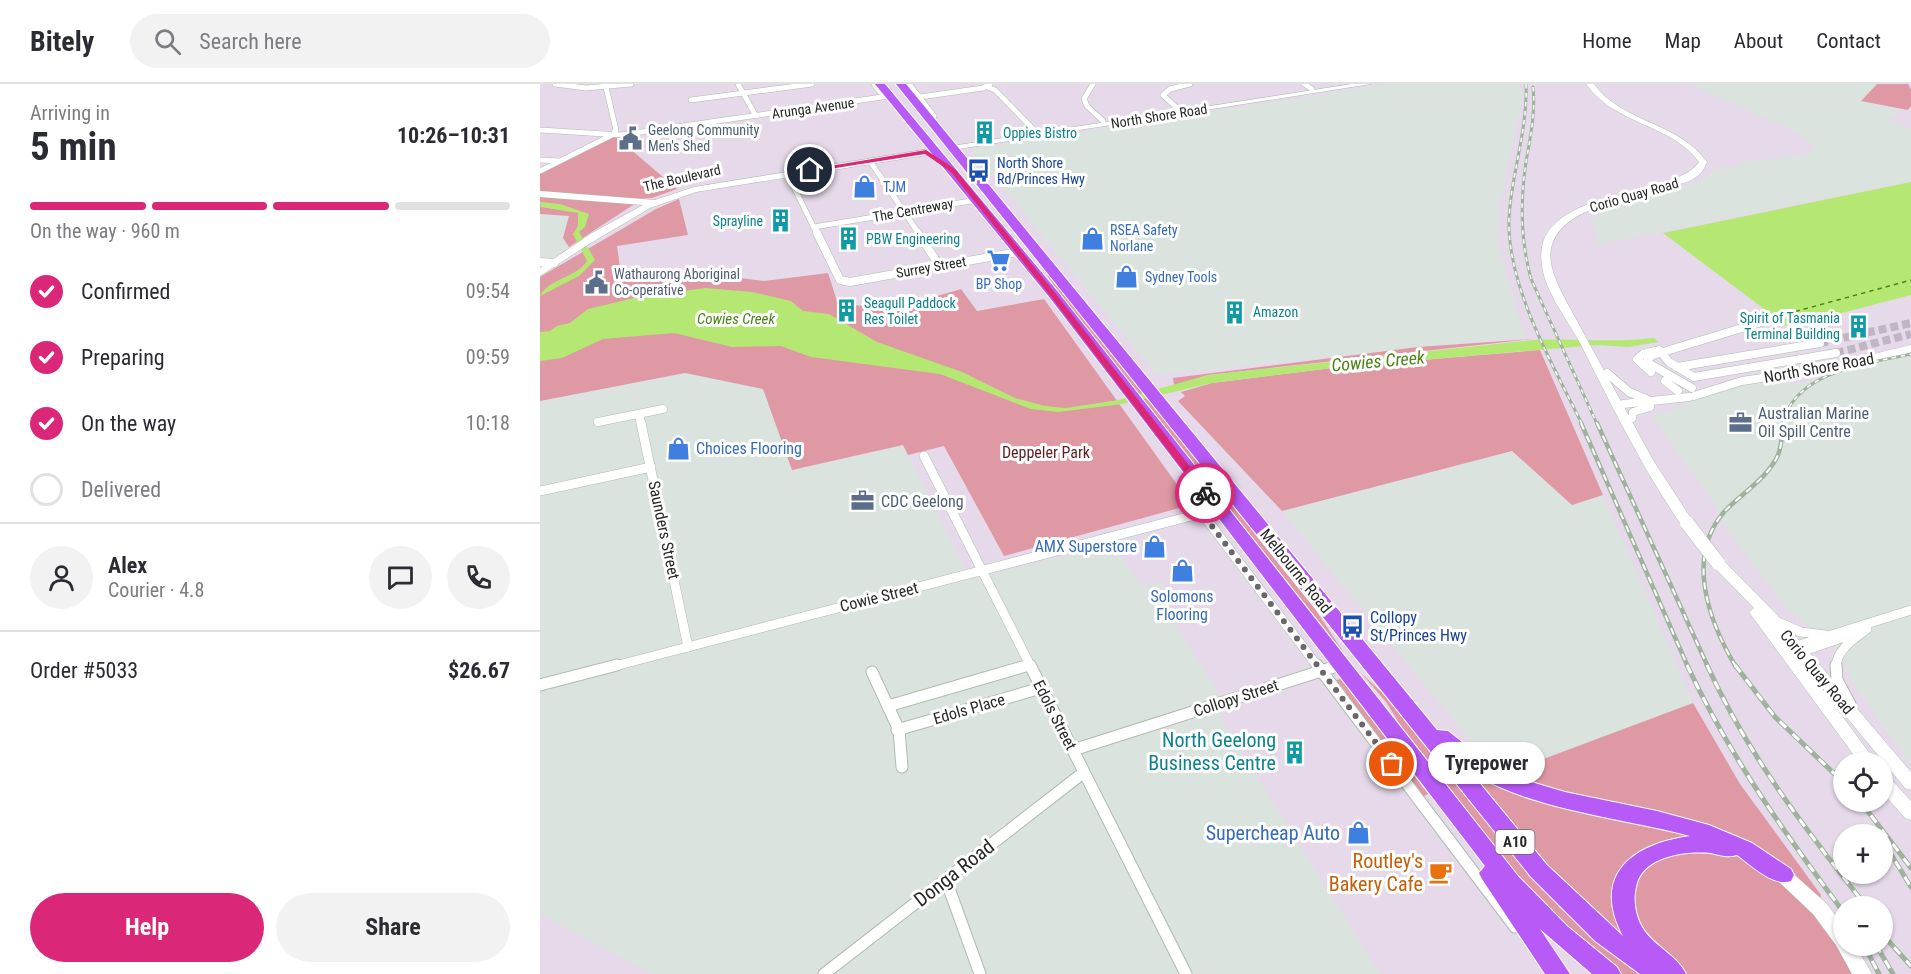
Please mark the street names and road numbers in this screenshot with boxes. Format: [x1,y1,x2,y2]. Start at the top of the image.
street label: Arunga Avenue [771,94,856,122]
street label: North Shore Road [1110,100,1208,132]
street label: The Boulevard [642,161,722,195]
street label: Corio Quay Road [1588,175,1680,215]
street label: The Centreway [871,195,955,225]
street label: Surrey Street [895,253,967,281]
street label: North Shore Road [1762,349,1876,387]
street label: Saunders Street [644,479,684,581]
street label: Melbourne Road [1256,525,1336,617]
street label: Cowie Street [838,578,920,616]
street label: Corio Quay Road [1776,626,1858,718]
street label: Collopy Street [1191,675,1281,721]
street label: Edols Street [1029,677,1081,753]
street label: Edols Place [931,690,1007,728]
road number: A10 [1496,830,1534,854]
street label: Donga Road [909,834,999,912]

